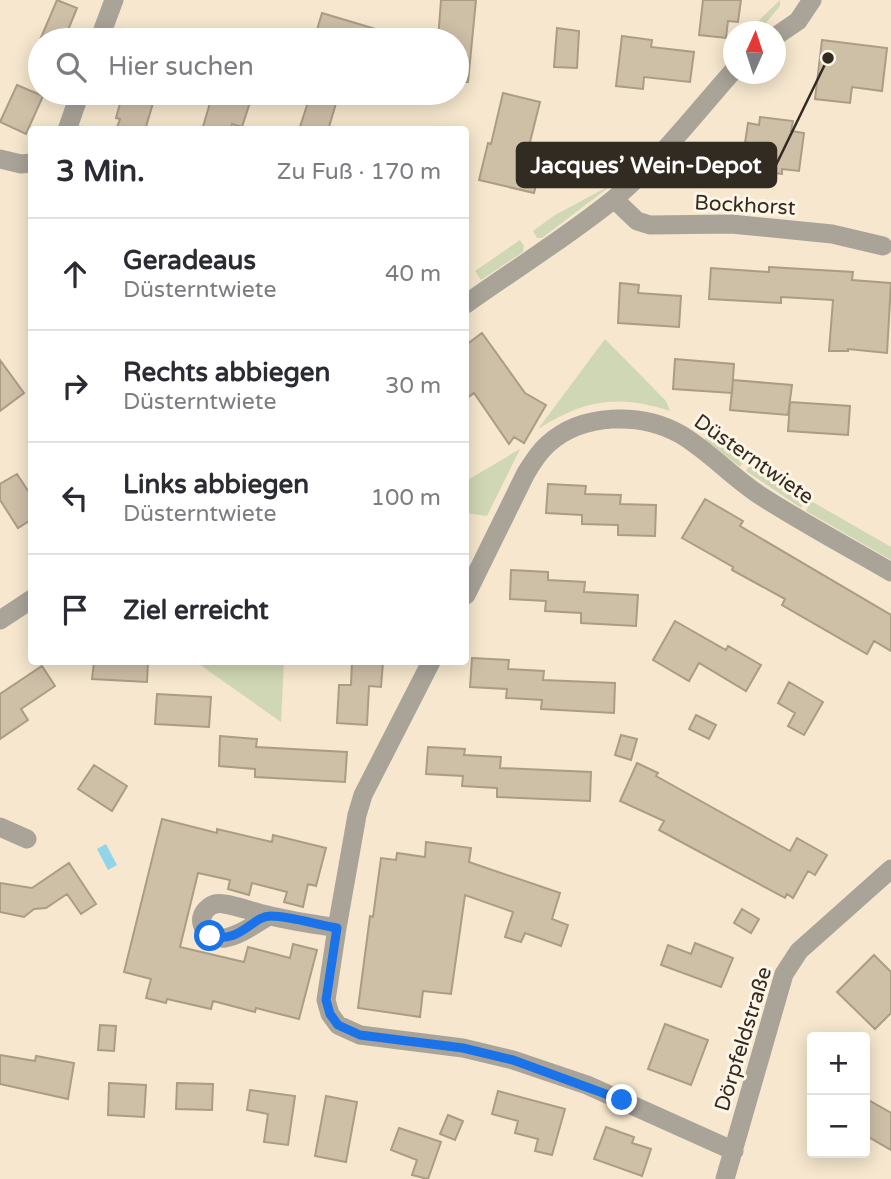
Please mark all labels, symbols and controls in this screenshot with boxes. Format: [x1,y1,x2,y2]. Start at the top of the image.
north arrow [723,21,786,84]
search box [28,28,469,105]
icon: search [52,48,90,86]
text: Hier suchen [108,51,254,82]
callout: Jacques’ Wein-Depot [517,143,776,187]
text: Jacques’ Wein-Depot [529,152,762,180]
text: 3 Min. [56,153,145,190]
text: Zu Fuß · 170 m [277,158,441,186]
street label: Bockhorst [694,190,796,221]
text: Geradeaus [123,245,256,276]
icon: ahead [56,255,94,293]
text: 40 m [385,260,441,288]
text: Düsterntwiete [123,276,277,304]
text: Rechts abbiegen [123,357,330,388]
icon: right [56,367,94,405]
text: 30 m [385,372,441,400]
text: Düsterntwiete [123,388,277,416]
street label: Düsterntwiete [689,409,818,510]
text: Links abbiegen [123,469,309,500]
icon: left [56,479,94,517]
text: 100 m [371,484,441,512]
text: Düsterntwiete [123,500,277,528]
icon: arrive [56,591,94,629]
text: Ziel erreicht [123,595,269,626]
route start [194,920,225,951]
street label: Dörpfeldstraße [710,964,777,1114]
map controls [807,1032,870,1158]
button: + [807,1032,870,1095]
route end [606,1084,637,1115]
button: − [807,1095,870,1158]

